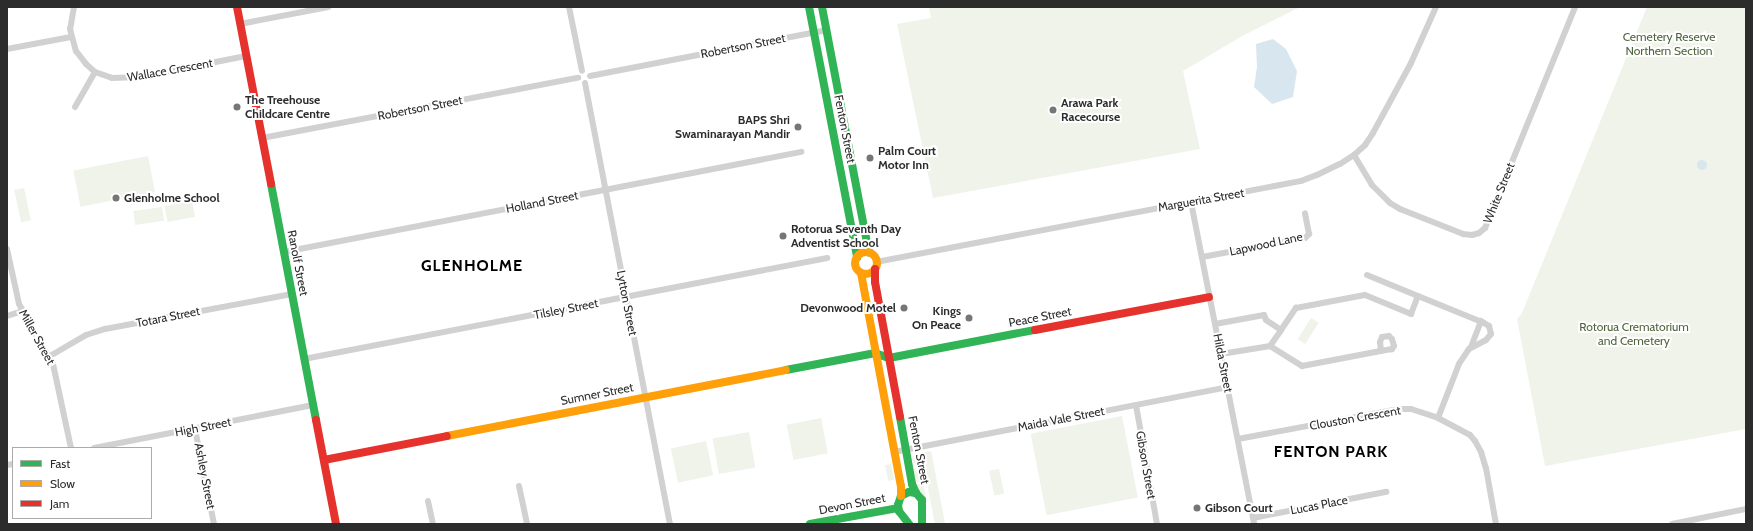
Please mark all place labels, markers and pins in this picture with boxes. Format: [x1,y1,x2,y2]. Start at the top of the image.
place label: The Treehouse Childcare Centre [245,93,330,121]
place label: Arawa Park Racecourse [1061,96,1120,124]
marker: The Treehouse Childcare Centre [232,102,242,112]
marker: Arawa Park Racecourse [1048,105,1058,115]
place label: BAPS Shri Swaminarayan Mandir [675,113,790,141]
marker: BAPS Shri Swaminarayan Mandir [793,122,803,132]
place label: Palm Court Motor Inn [878,144,936,172]
marker: Palm Court Motor Inn [865,153,875,163]
place label: Glenholme School [124,191,220,205]
marker: Glenholme School [111,193,121,203]
place label: Rotorua Seventh Day Adventist School [791,222,901,250]
marker: Rotorua Seventh Day Adventist School [778,231,788,241]
place label: Devonwood Motel [800,301,896,315]
marker: Devonwood Motel [899,303,909,313]
place label: Kings On Peace [912,304,961,332]
marker: Kings On Peace [964,313,974,323]
place label: Gibson Court [1205,501,1273,515]
marker: Gibson Court [1192,503,1202,513]

